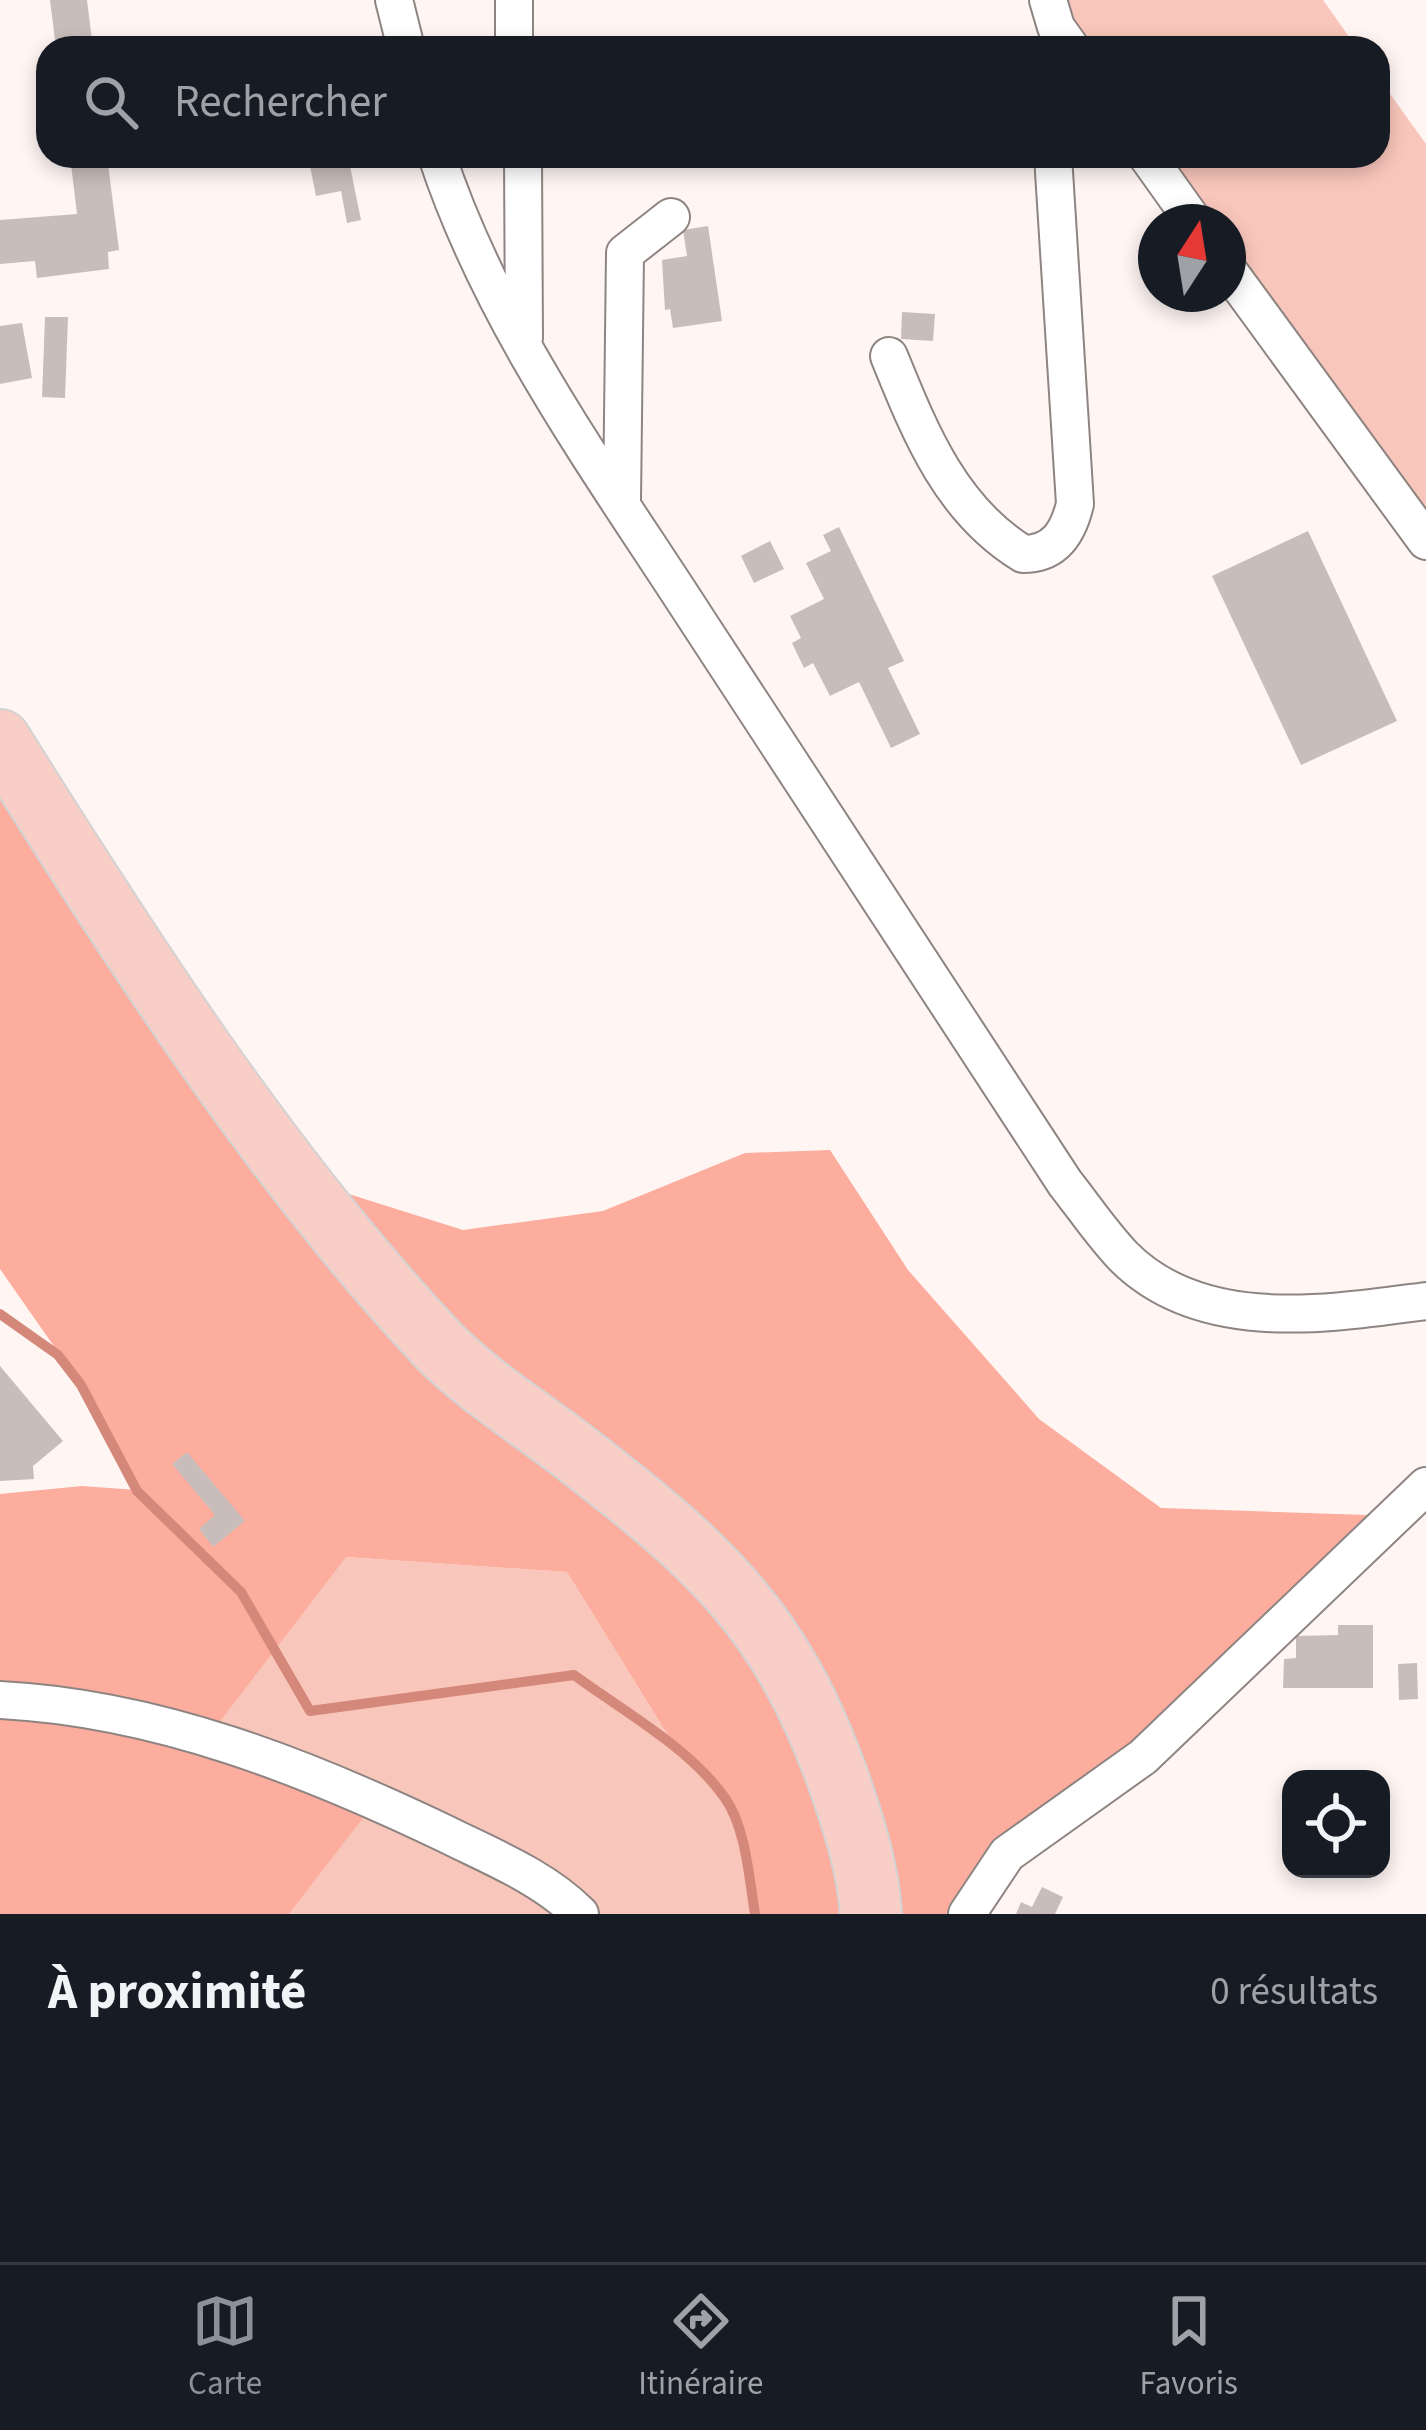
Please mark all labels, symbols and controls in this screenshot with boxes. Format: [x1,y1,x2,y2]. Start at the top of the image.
search box [36,36,1390,168]
icon: search [78,69,144,135]
text: Rechercher [174,70,387,134]
north arrow [1138,204,1246,312]
map controls [1282,1770,1390,1878]
button: locate [1282,1770,1390,1878]
text: À proximité [48,1956,306,2028]
text: 0 résultats [1210,1964,1378,2020]
tab: Carte [188,2288,262,2407]
tab: Itinéraire [638,2288,763,2407]
tab: Favoris [1140,2288,1238,2407]

